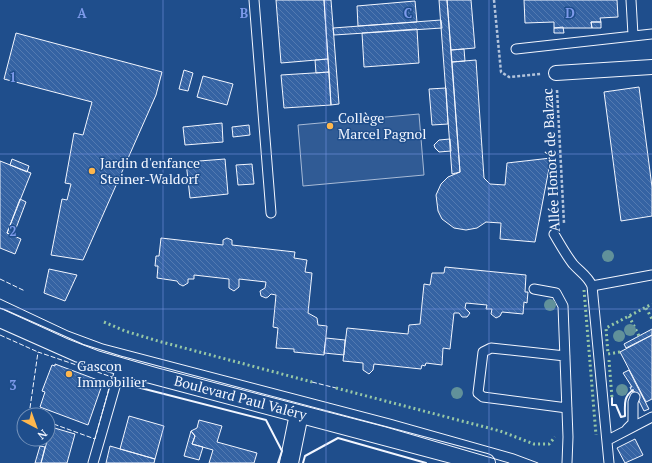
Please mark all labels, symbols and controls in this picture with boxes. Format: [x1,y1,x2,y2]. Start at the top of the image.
text: A [77,4,87,22]
text: B [240,4,248,22]
text: C [404,4,412,22]
text: D [565,4,575,22]
text: 1 [9,68,17,86]
street label: Allée Honoré de Balzac [537,88,564,232]
place label: Collège Marcel Pagnol [338,108,427,143]
marker: Collège Marcel Pagnol [325,121,335,131]
place label: Jardin d'enfance Steiner-Waldorf [100,153,200,188]
marker: Jardin d'enfance Steiner-Waldorf [87,166,97,176]
text: 2 [9,222,17,240]
place label: Gascon Immobilier [77,356,147,391]
marker: Gascon Immobilier [64,369,74,379]
street label: Boulevard Paul Valéry [172,371,310,424]
text: 3 [9,376,17,394]
north arrow [16,407,56,447]
text: N [34,427,50,443]

